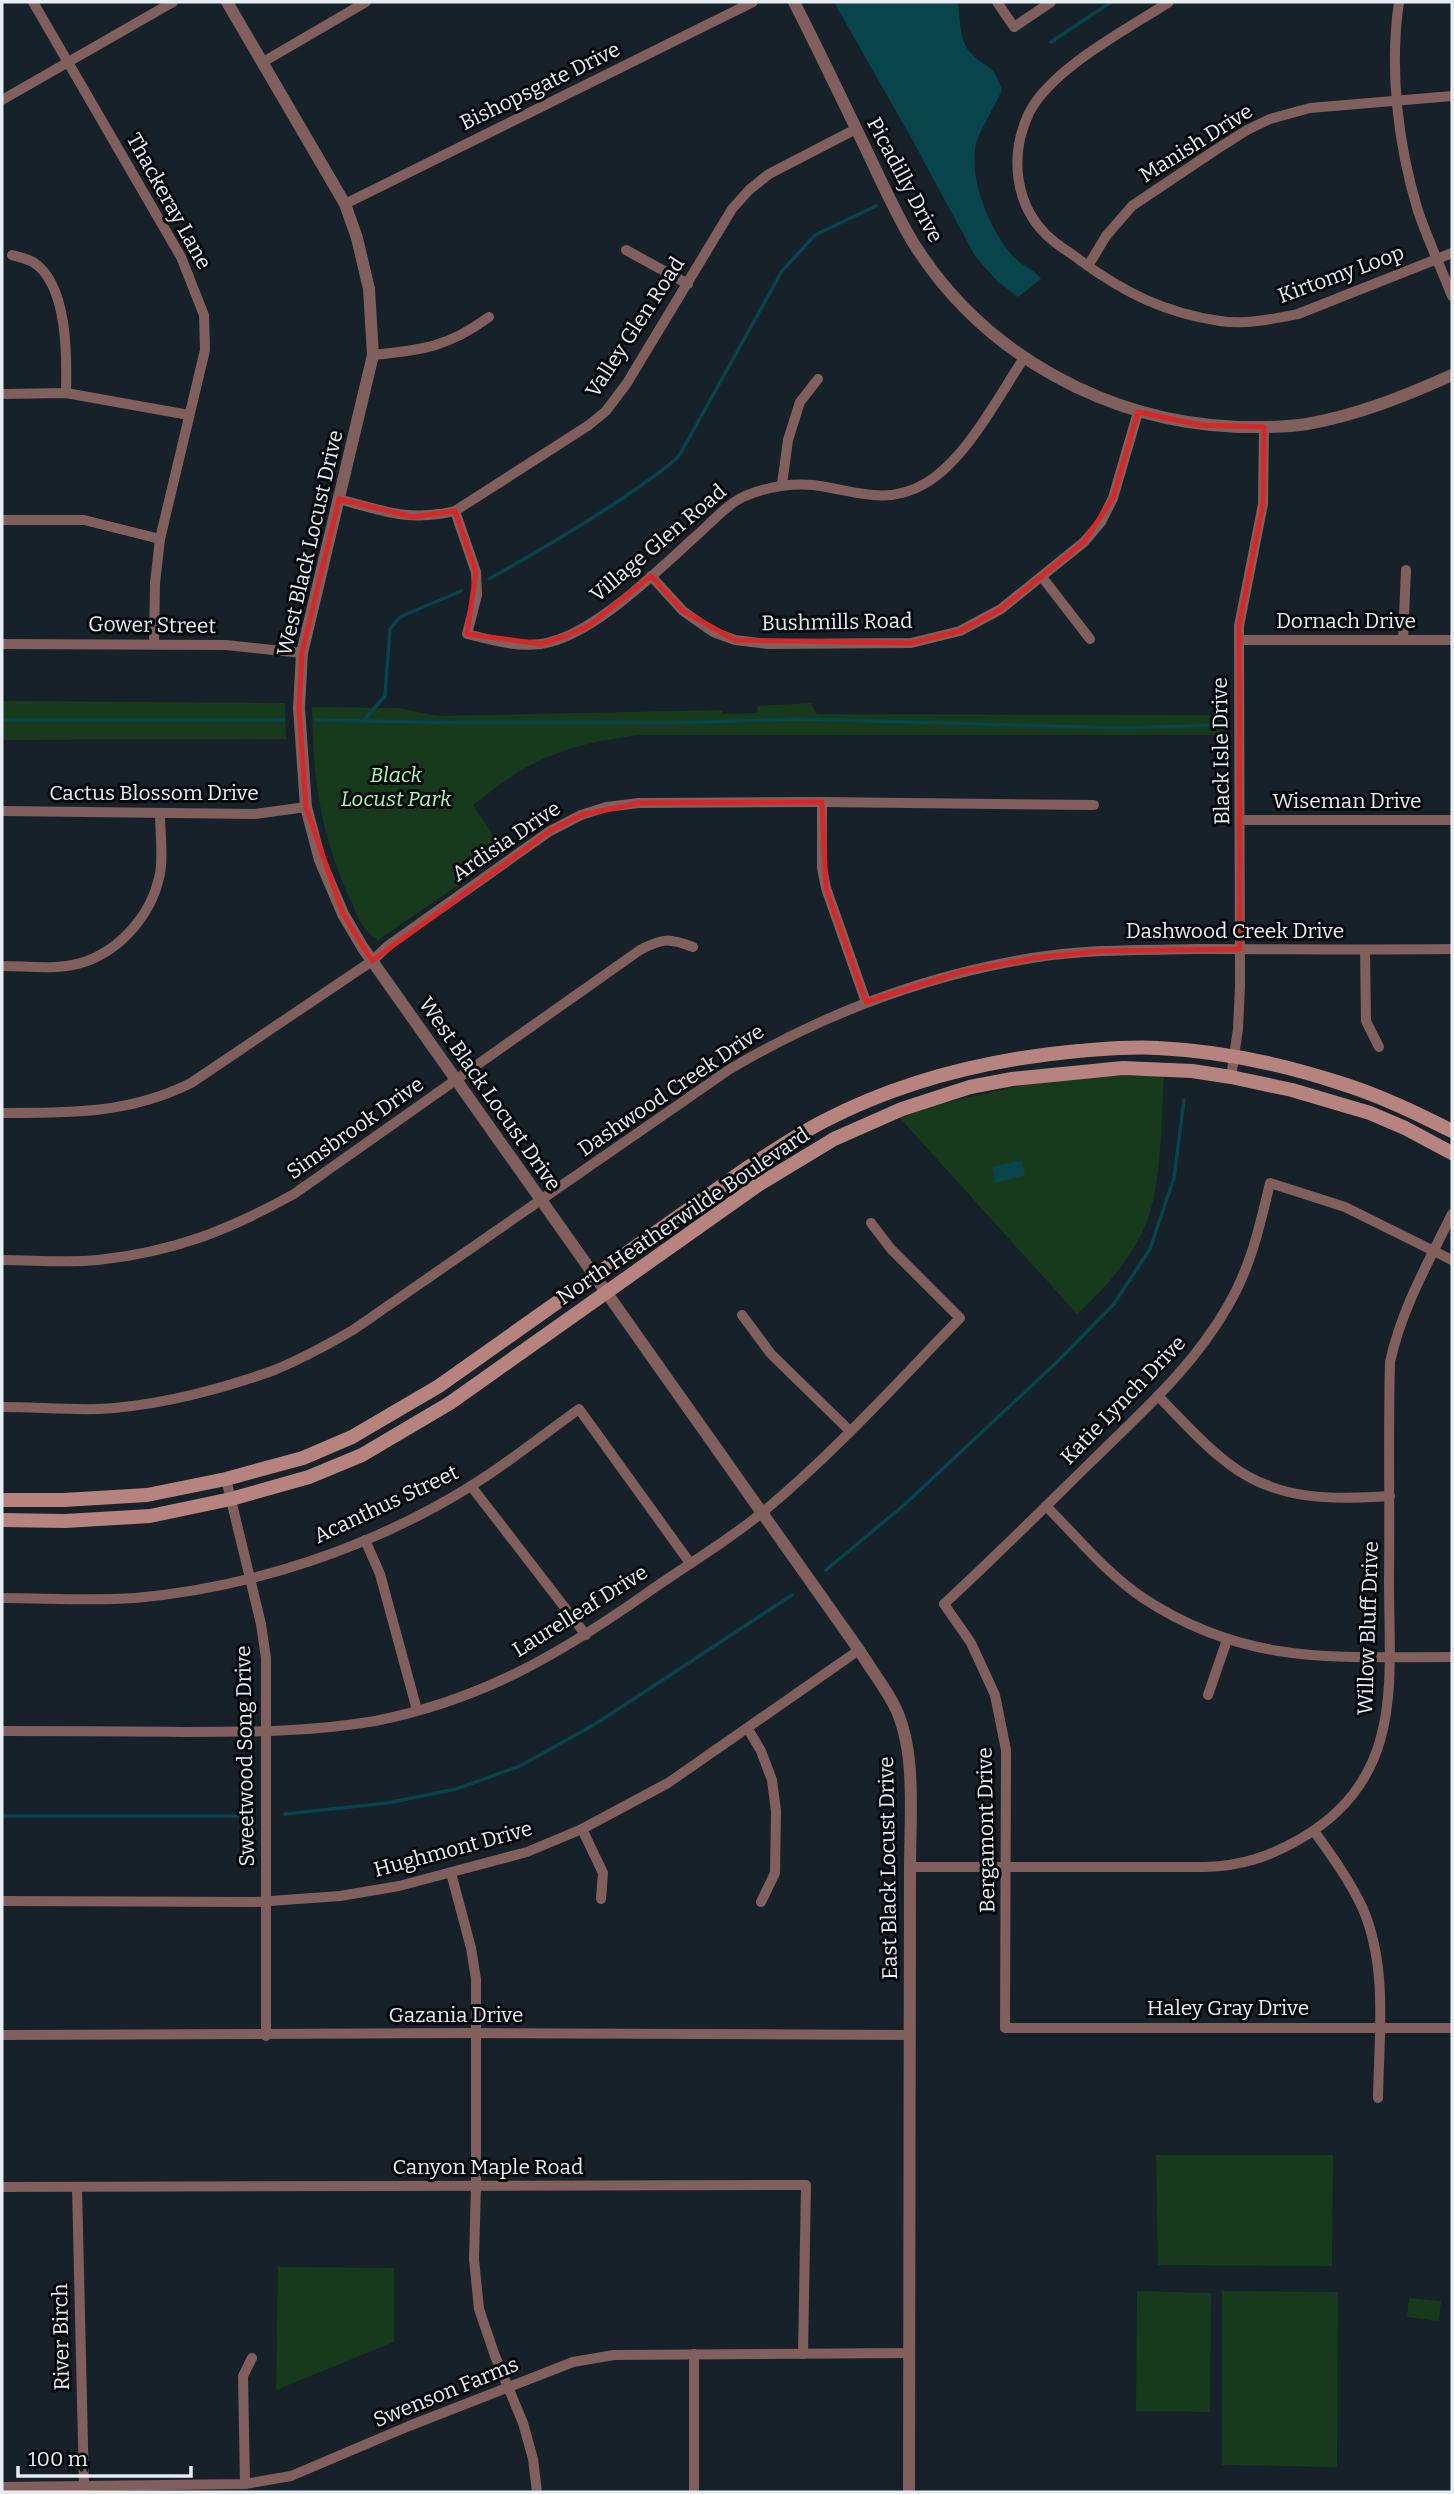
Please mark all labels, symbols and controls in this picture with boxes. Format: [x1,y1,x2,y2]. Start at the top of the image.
street label: Bishopsgate Drive [456,36,624,136]
street label: Manish Drive [1135,98,1257,188]
street label: Picadilly Drive [861,113,949,247]
street label: Thackeray Lane [121,128,217,274]
street label: Kirtomy Loop [1274,239,1408,309]
street label: Valley Glen Road [580,252,690,402]
street label: West Black Locust Drive [271,428,349,658]
street label: Village Glen Road [585,478,731,608]
street label: Bushmills Road [761,608,913,636]
street label: Dornach Drive [1276,608,1416,634]
street label: Gower Street [88,611,216,639]
street label: Black Isle Drive [1207,677,1235,825]
park label: Black Locust Park [341,762,452,812]
street label: Cactus Blossom Drive [49,780,259,806]
street label: Wiseman Drive [1272,788,1422,814]
street label: Ardisia Drive [447,795,565,887]
street label: Dashwood Creek Drive [1126,918,1344,944]
street label: West Black Locust Drive [413,992,567,1196]
street label: Dashwood Creek Drive [573,1018,769,1162]
street label: Simsbrook Drive [282,1071,428,1185]
street label: North Heatherwilde Boulevard [552,1122,814,1310]
street label: Katie Lynch Drive [1055,1330,1191,1470]
street label: Acanthus Street [310,1459,463,1549]
street label: Willow Bluff Drive [1352,1541,1384,1715]
street label: Laurelleaf Drive [508,1559,652,1663]
street label: Sweetwood Song Drive [230,1645,260,1867]
street label: Bergamont Drive [972,1747,1000,1913]
street label: East Black Locust Drive [873,1756,903,1980]
street label: Hughmont Drive [371,1815,535,1883]
street label: Haley Gray Drive [1147,1995,1309,2021]
street label: Gazania Drive [388,2002,524,2028]
street label: Canyon Maple Road [393,2154,583,2180]
street label: River Birch [47,2283,75,2391]
street label: Swenson Farms [370,2351,522,2433]
scale bar [18,2434,191,2478]
text: 100 m [28,2446,88,2472]

